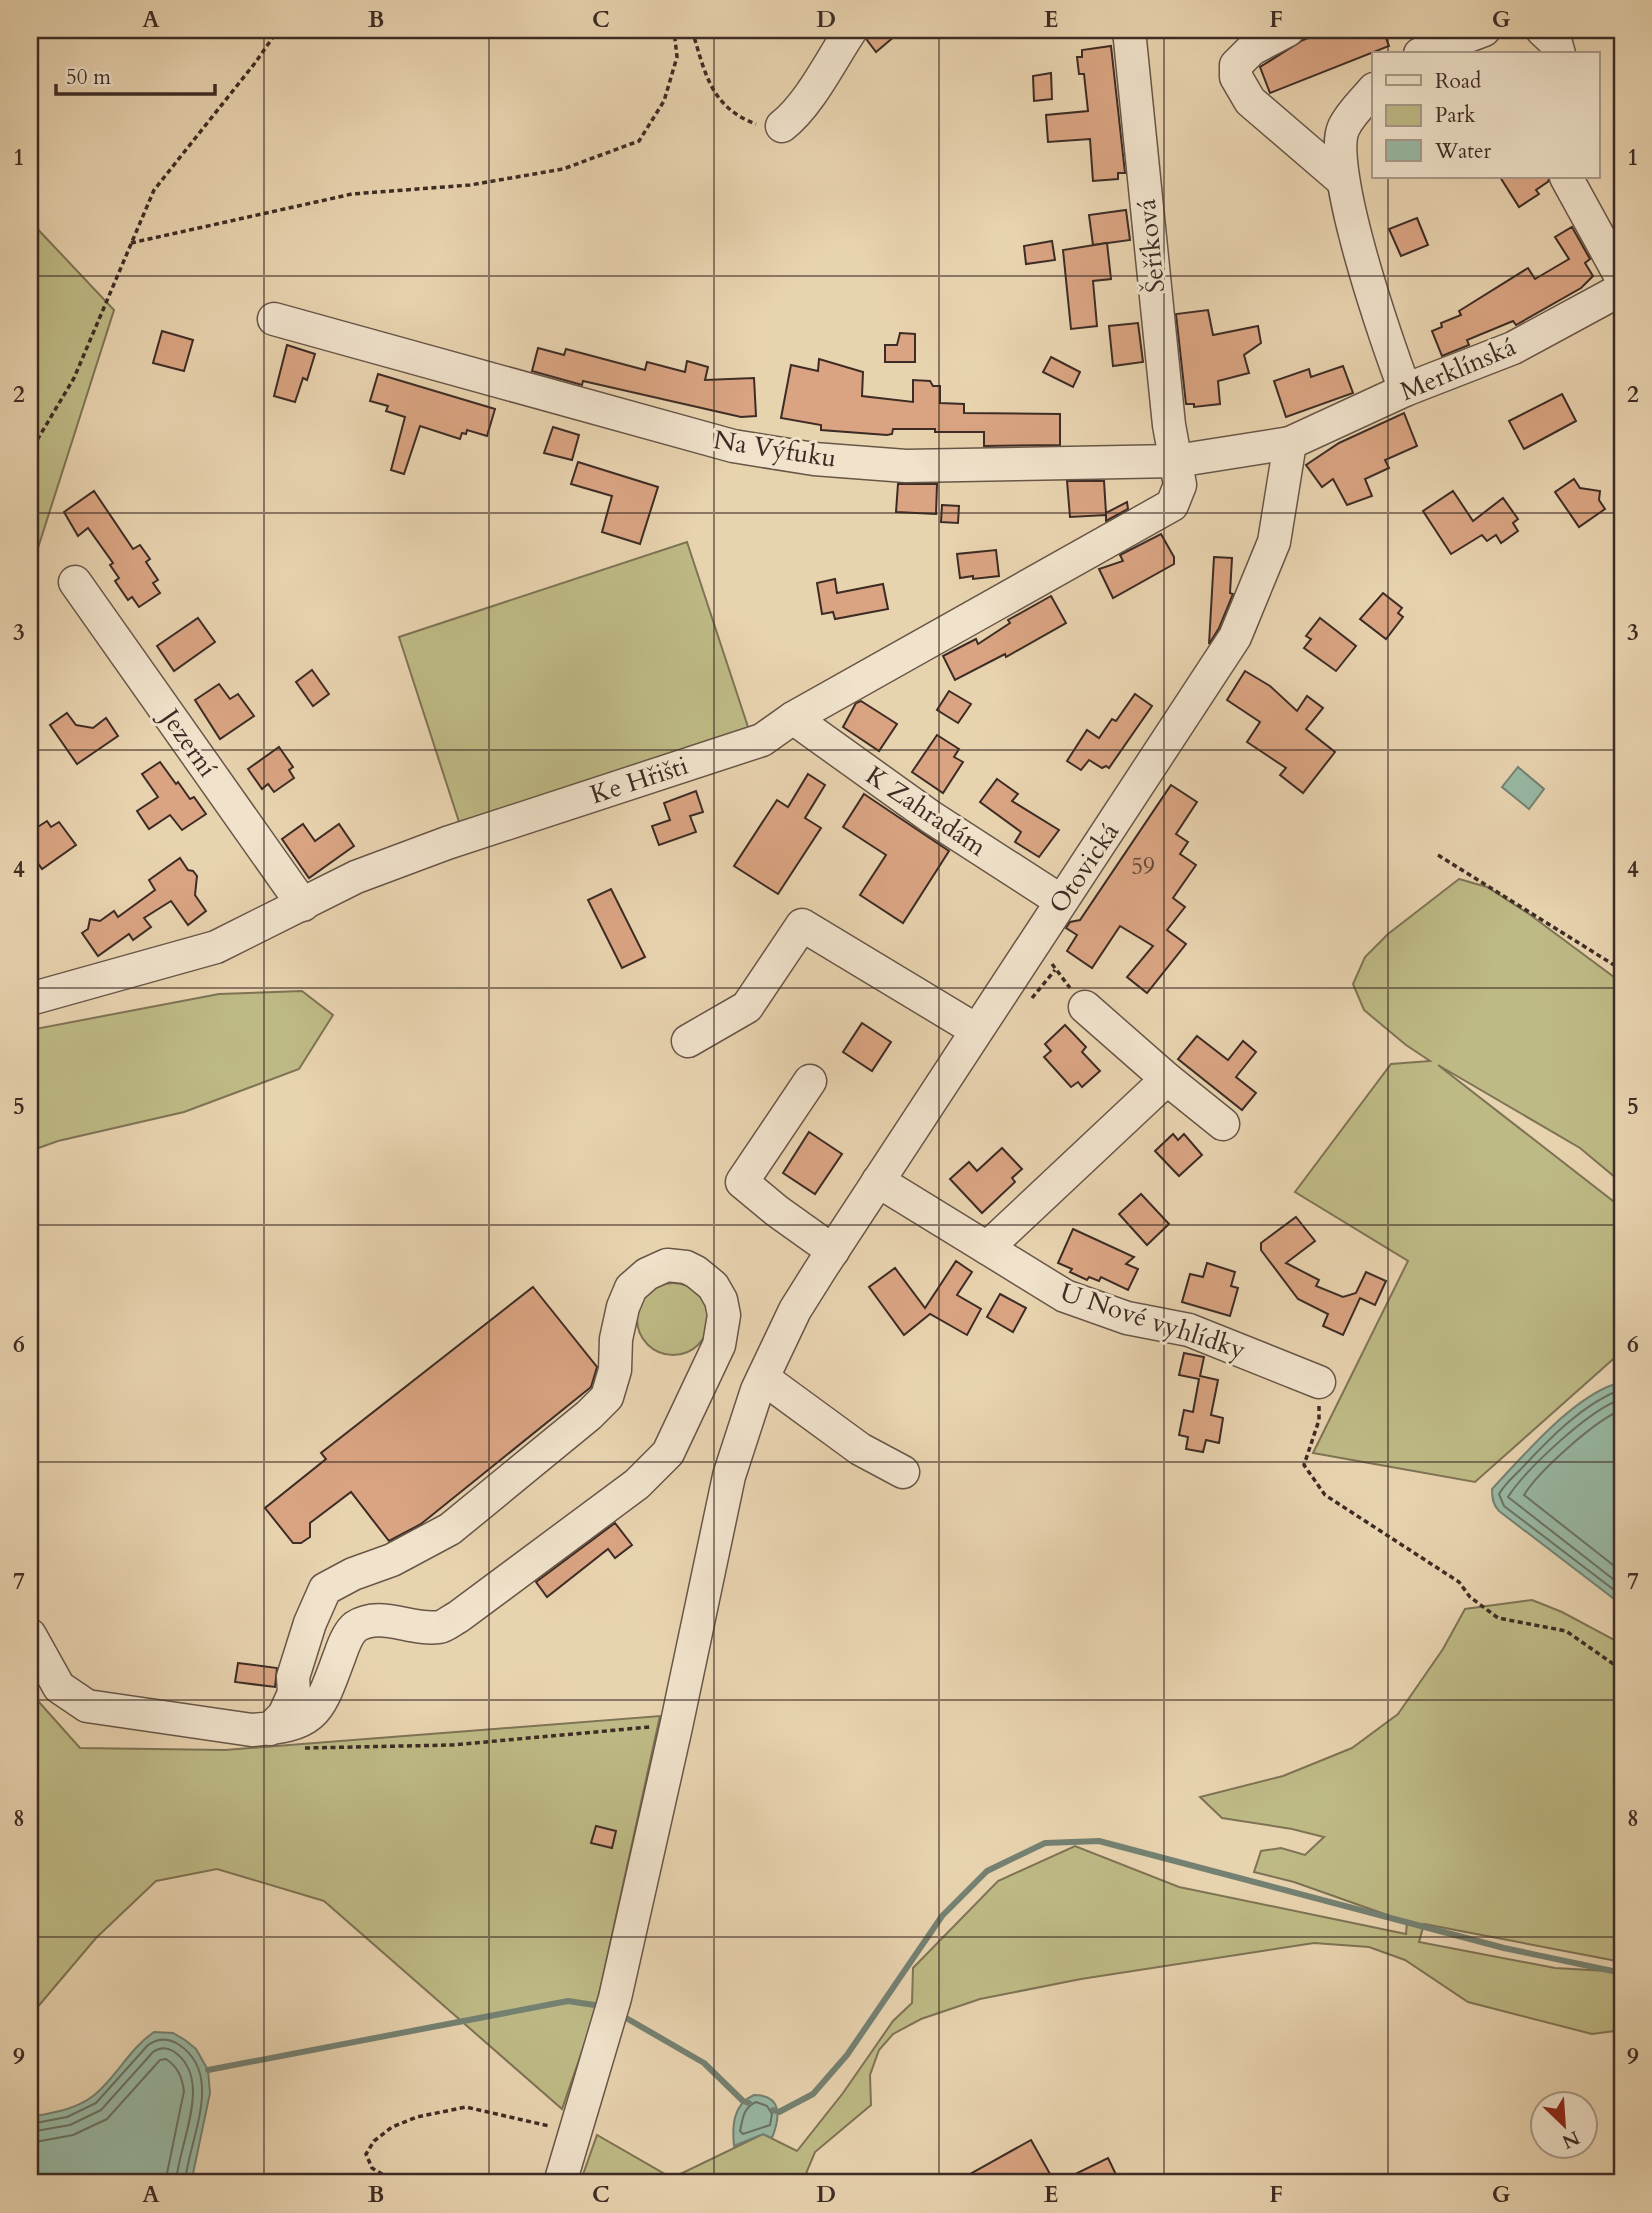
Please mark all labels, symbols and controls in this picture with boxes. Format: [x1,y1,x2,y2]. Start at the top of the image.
text: A [142,4,160,35]
text: B [368,4,384,35]
text: C [592,4,610,35]
text: D [816,4,836,35]
text: E [1044,4,1058,35]
text: F [1269,4,1283,35]
text: G [1492,4,1511,35]
scale bar [56,52,215,96]
legend [1372,52,1600,178]
text: 50 m [66,63,111,92]
text: Road [1435,67,1481,96]
text: Park [1435,101,1476,130]
text: Water [1434,137,1491,166]
text: 1 [13,142,25,173]
text: 1 [1627,142,1639,173]
street label: Šeříková [1129,197,1173,295]
street label: Merklínská [1395,329,1521,409]
text: 2 [13,379,25,410]
text: 2 [1627,379,1639,410]
street label: Na Výfuku [711,422,839,476]
text: 3 [13,617,25,648]
text: 3 [1627,617,1639,648]
street label: Jezerní [151,699,225,784]
street label: Ke Hřišti [586,748,692,812]
street label: K Zahradám [859,758,993,864]
street label: Otovická [1041,816,1127,920]
house number: 59 [1131,851,1155,882]
text: 4 [13,854,25,885]
text: 4 [1627,854,1639,885]
text: 5 [13,1091,25,1122]
text: 5 [1627,1091,1639,1122]
street label: U Nové vyhlídky [1056,1275,1250,1368]
text: 6 [13,1329,25,1360]
text: 6 [1627,1329,1639,1360]
text: 7 [13,1566,25,1597]
text: 7 [1627,1566,1639,1597]
text: 8 [13,1803,25,1834]
text: 8 [1627,1803,1639,1834]
text: 9 [13,2041,25,2072]
text: 9 [1627,2041,1639,2072]
north arrow [1530,2090,1600,2160]
text: N [1557,2124,1584,2155]
text: A [142,2179,160,2210]
text: B [368,2179,384,2210]
text: C [592,2179,610,2210]
text: D [816,2179,836,2210]
text: E [1044,2179,1058,2210]
text: F [1269,2179,1283,2210]
text: G [1492,2179,1511,2210]

